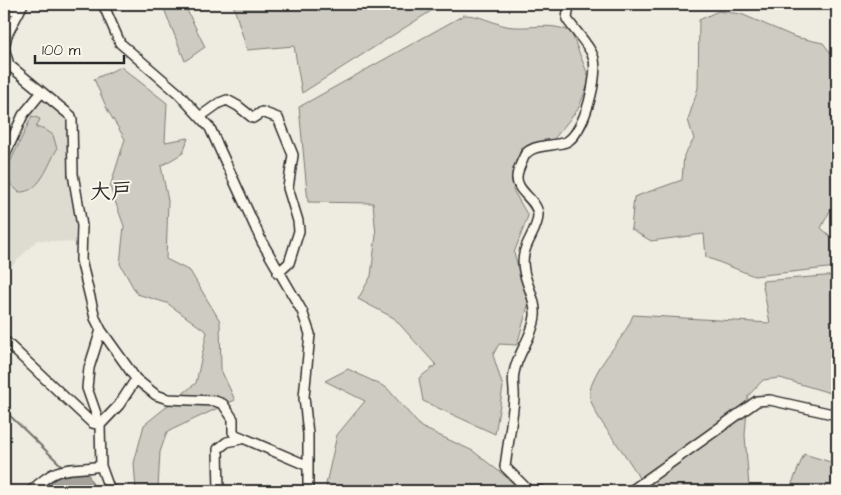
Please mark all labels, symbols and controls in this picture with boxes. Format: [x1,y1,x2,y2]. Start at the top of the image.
scale bar [35,32,124,64]
text: 100 m [42,40,81,61]
district label: 大戸 [90,177,132,206]

